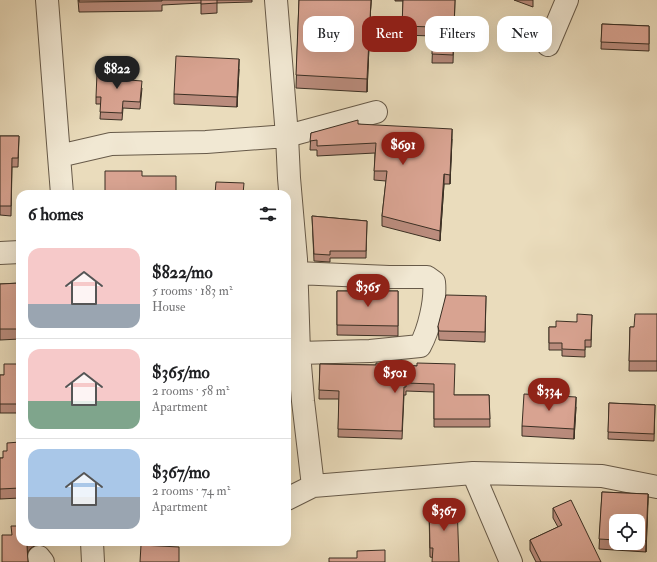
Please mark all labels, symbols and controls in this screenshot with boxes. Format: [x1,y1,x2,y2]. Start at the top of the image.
chip: Buy [303,16,354,52]
chip: Rent [362,16,417,52]
chip: Filters [425,16,489,52]
chip: New [497,16,552,52]
pin: $822 [93,56,141,90]
text: $822 [104,61,130,77]
pin: $691 [379,132,427,166]
text: $691 [390,137,416,153]
icon: filters [257,203,279,225]
text: 6 homes [28,204,83,225]
text: $822/mo [152,262,213,283]
icon: home [60,264,108,312]
pin: $365 [344,274,392,308]
text: $365 [356,279,380,295]
text: 5 rooms · 183 m² [152,283,233,299]
text: House [152,299,185,315]
pin: $501 [371,360,419,394]
text: $365/mo [152,362,210,383]
icon: home [60,365,108,413]
text: $501 [383,365,407,381]
pin: $334 [525,378,573,412]
text: 2 rooms · 58 m² [152,383,230,399]
text: $334 [537,383,561,399]
text: Apartment [152,399,208,415]
text: $367/mo [152,462,210,483]
icon: home [60,465,108,513]
text: 2 rooms · 74 m² [152,483,230,499]
pin: $367 [420,498,468,532]
text: Apartment [152,499,208,515]
text: $367 [432,503,456,519]
map controls [609,514,645,550]
button: locate [609,514,645,550]

